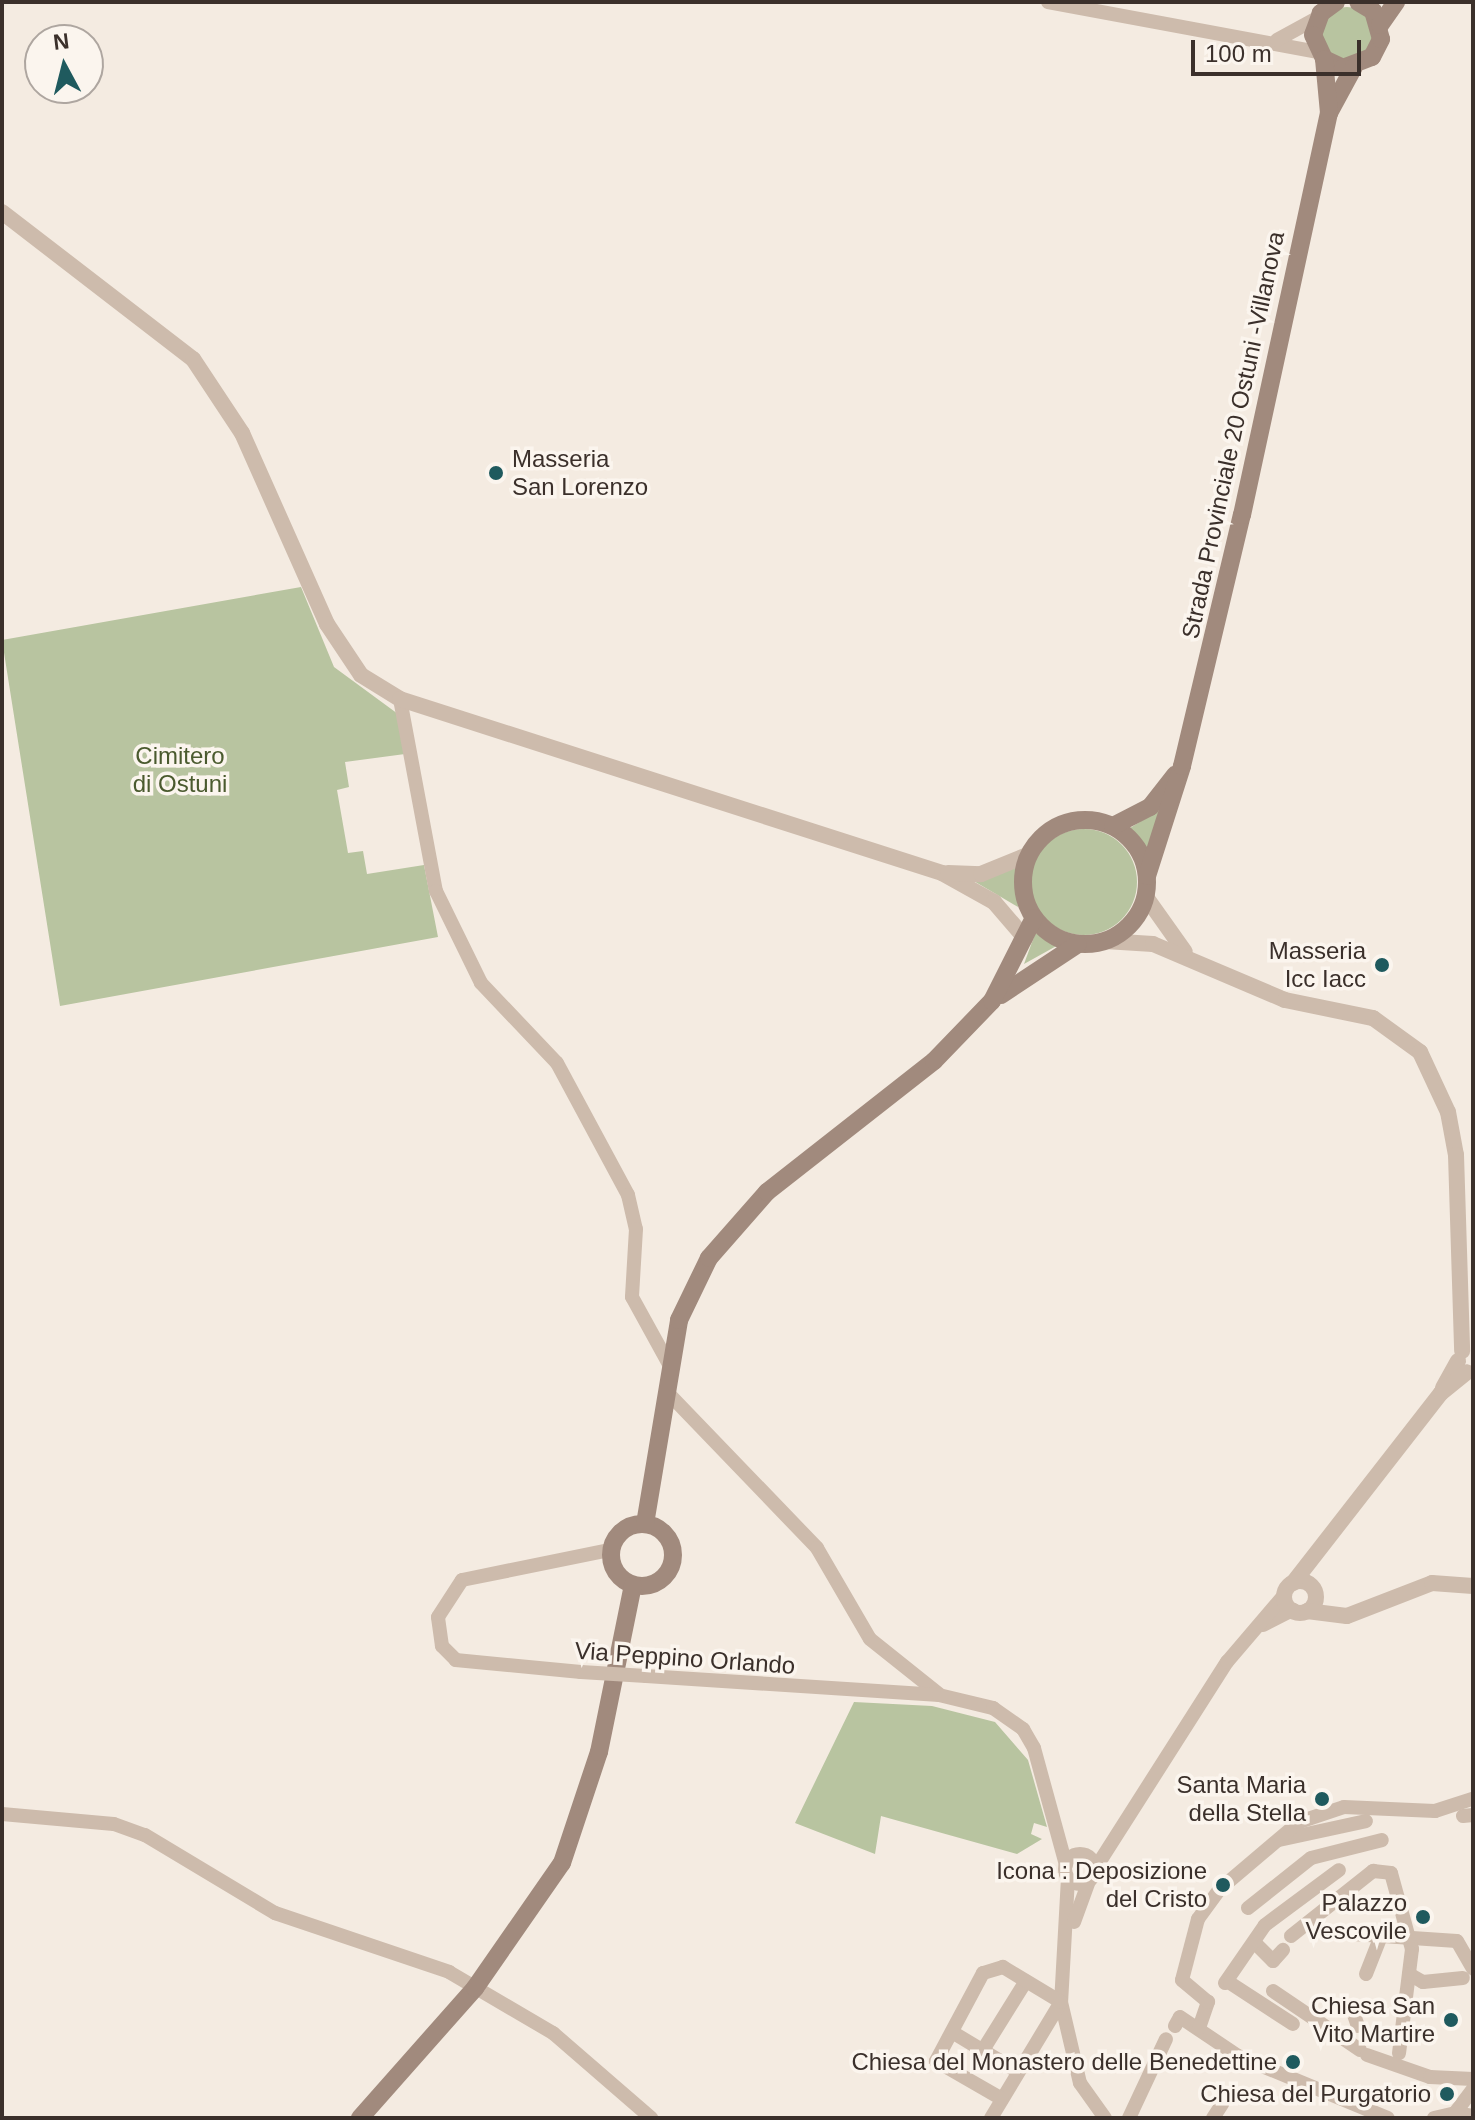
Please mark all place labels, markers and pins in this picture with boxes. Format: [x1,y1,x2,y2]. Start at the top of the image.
place label: Masseria San Lorenzo [512,445,648,501]
marker: Masseria San Lorenzo [487,464,505,482]
place label: Masseria Icc Iacc [1269,937,1366,993]
marker: Masseria Icc Iacc [1373,956,1391,974]
place label: Santa Maria della Stella [1177,1771,1306,1827]
marker: Santa Maria della Stella [1313,1790,1331,1808]
place label: Icona : Deposizione del Cristo [996,1857,1207,1913]
marker: Icona : Deposizione del Cristo [1214,1876,1232,1894]
place label: Palazzo Vescovile [1306,1889,1407,1945]
marker: Palazzo Vescovile [1414,1908,1432,1926]
place label: Chiesa San Vito Martire [1311,1992,1435,2048]
marker: Chiesa San Vito Martire [1442,2011,1460,2029]
place label: Chiesa del Monastero delle Benedettine [851,2048,1277,2076]
marker: Chiesa del Monastero delle Benedettine [1284,2053,1302,2071]
place label: Chiesa del Purgatorio [1200,2080,1431,2108]
marker: Chiesa del Purgatorio [1438,2085,1456,2103]

